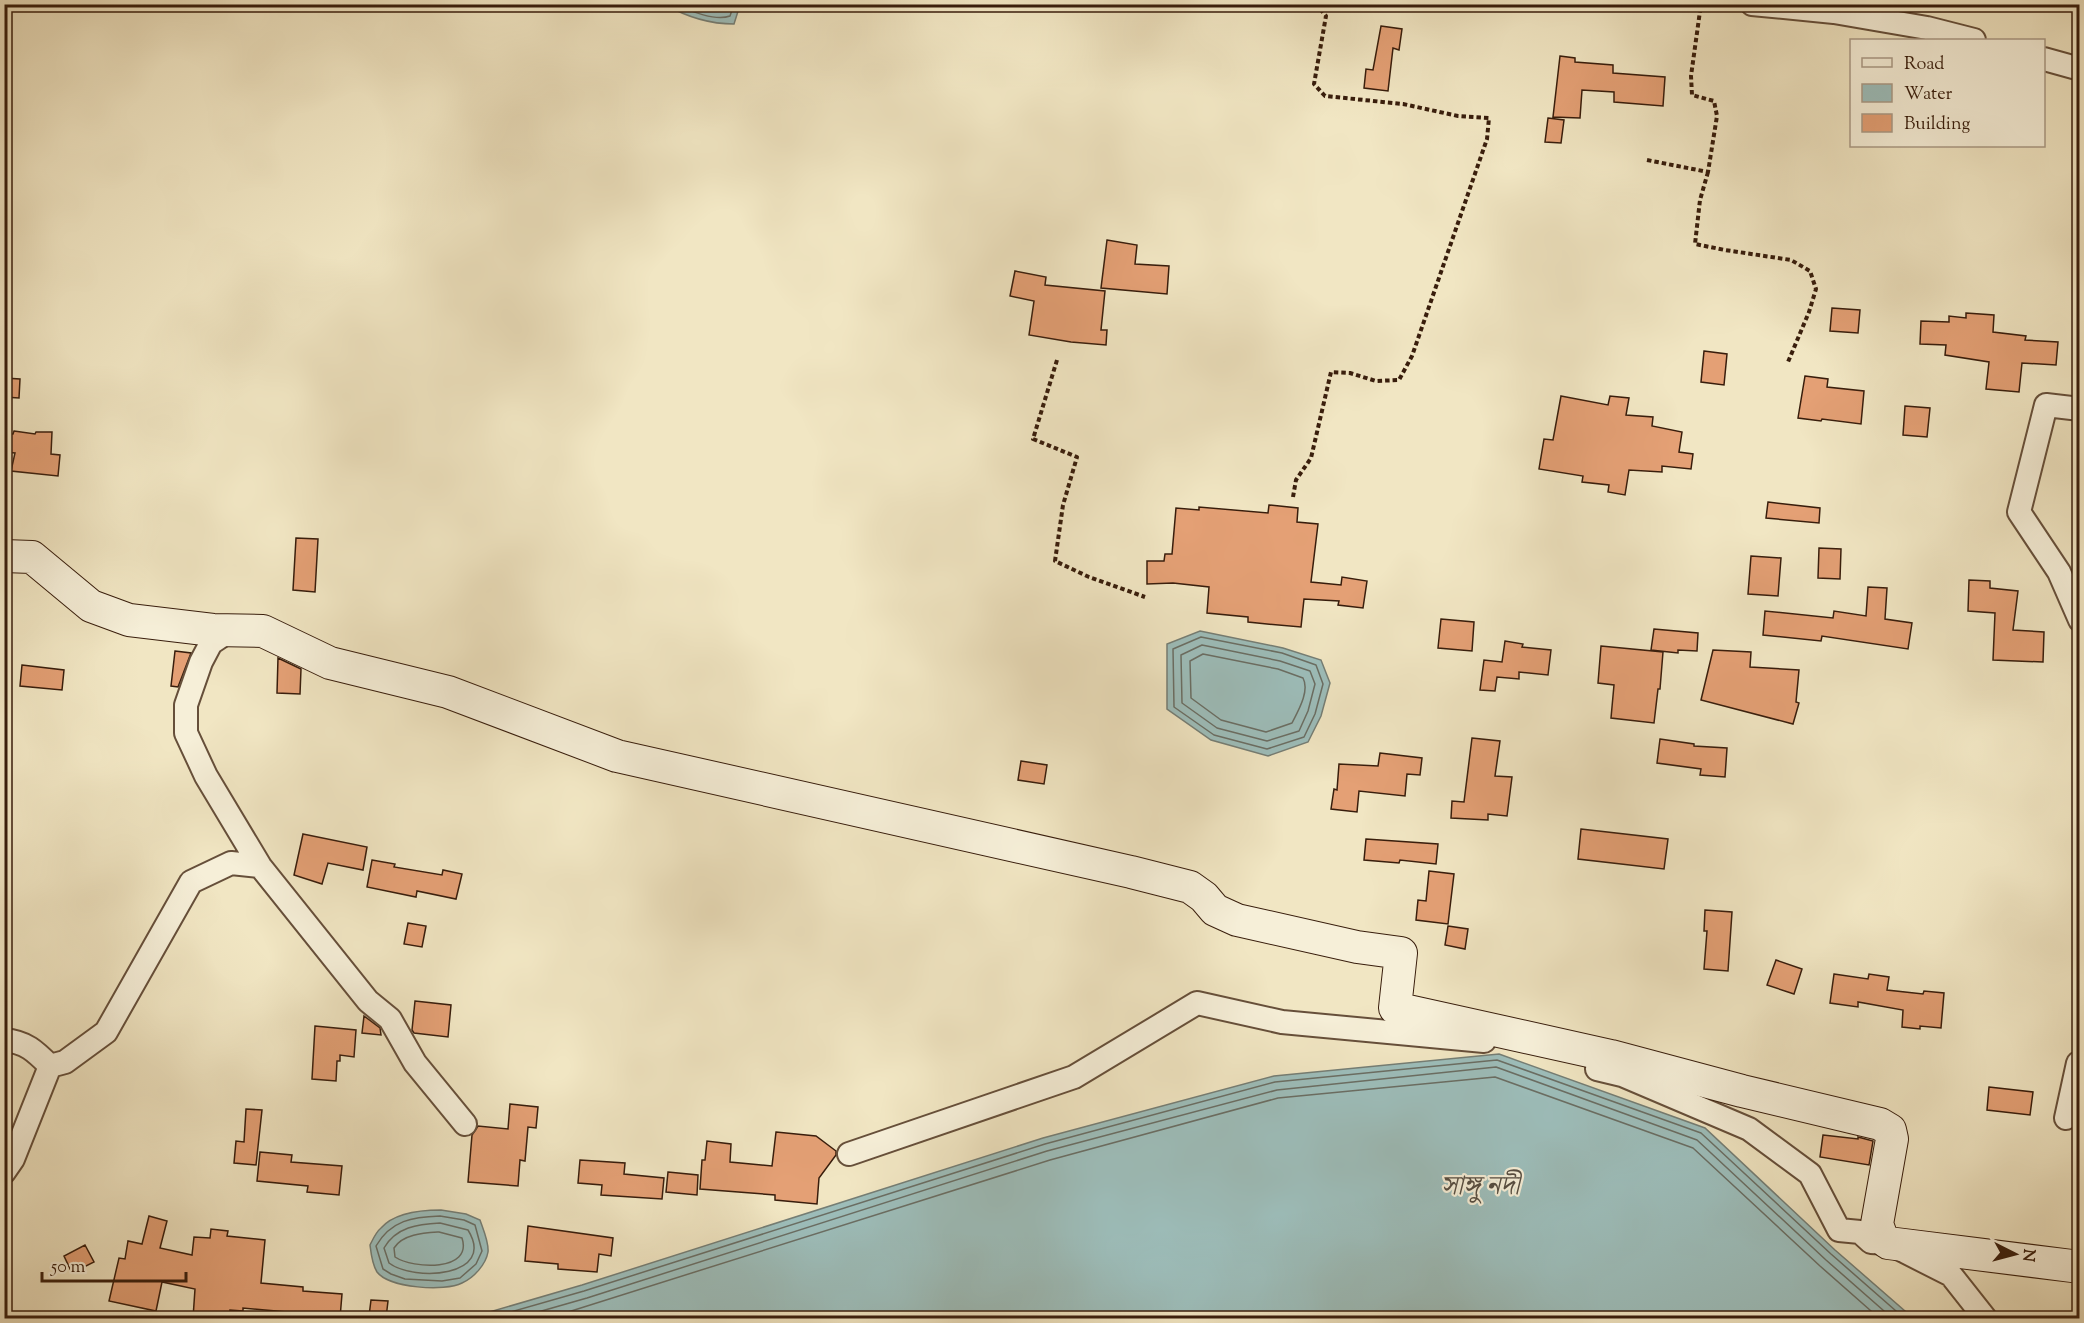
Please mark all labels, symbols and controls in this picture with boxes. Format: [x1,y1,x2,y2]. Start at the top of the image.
legend [1850,39,2045,147]
text: Road [1904,52,1944,78]
text: Water [1904,82,1953,108]
text: Building [1904,112,1970,138]
water label: সাঙ্গু নদী [1441,1168,1523,1207]
north arrow [1985,1224,2045,1284]
scale bar [42,1245,186,1283]
text: N [2015,1248,2040,1263]
text: 50 m [50,1255,86,1281]

